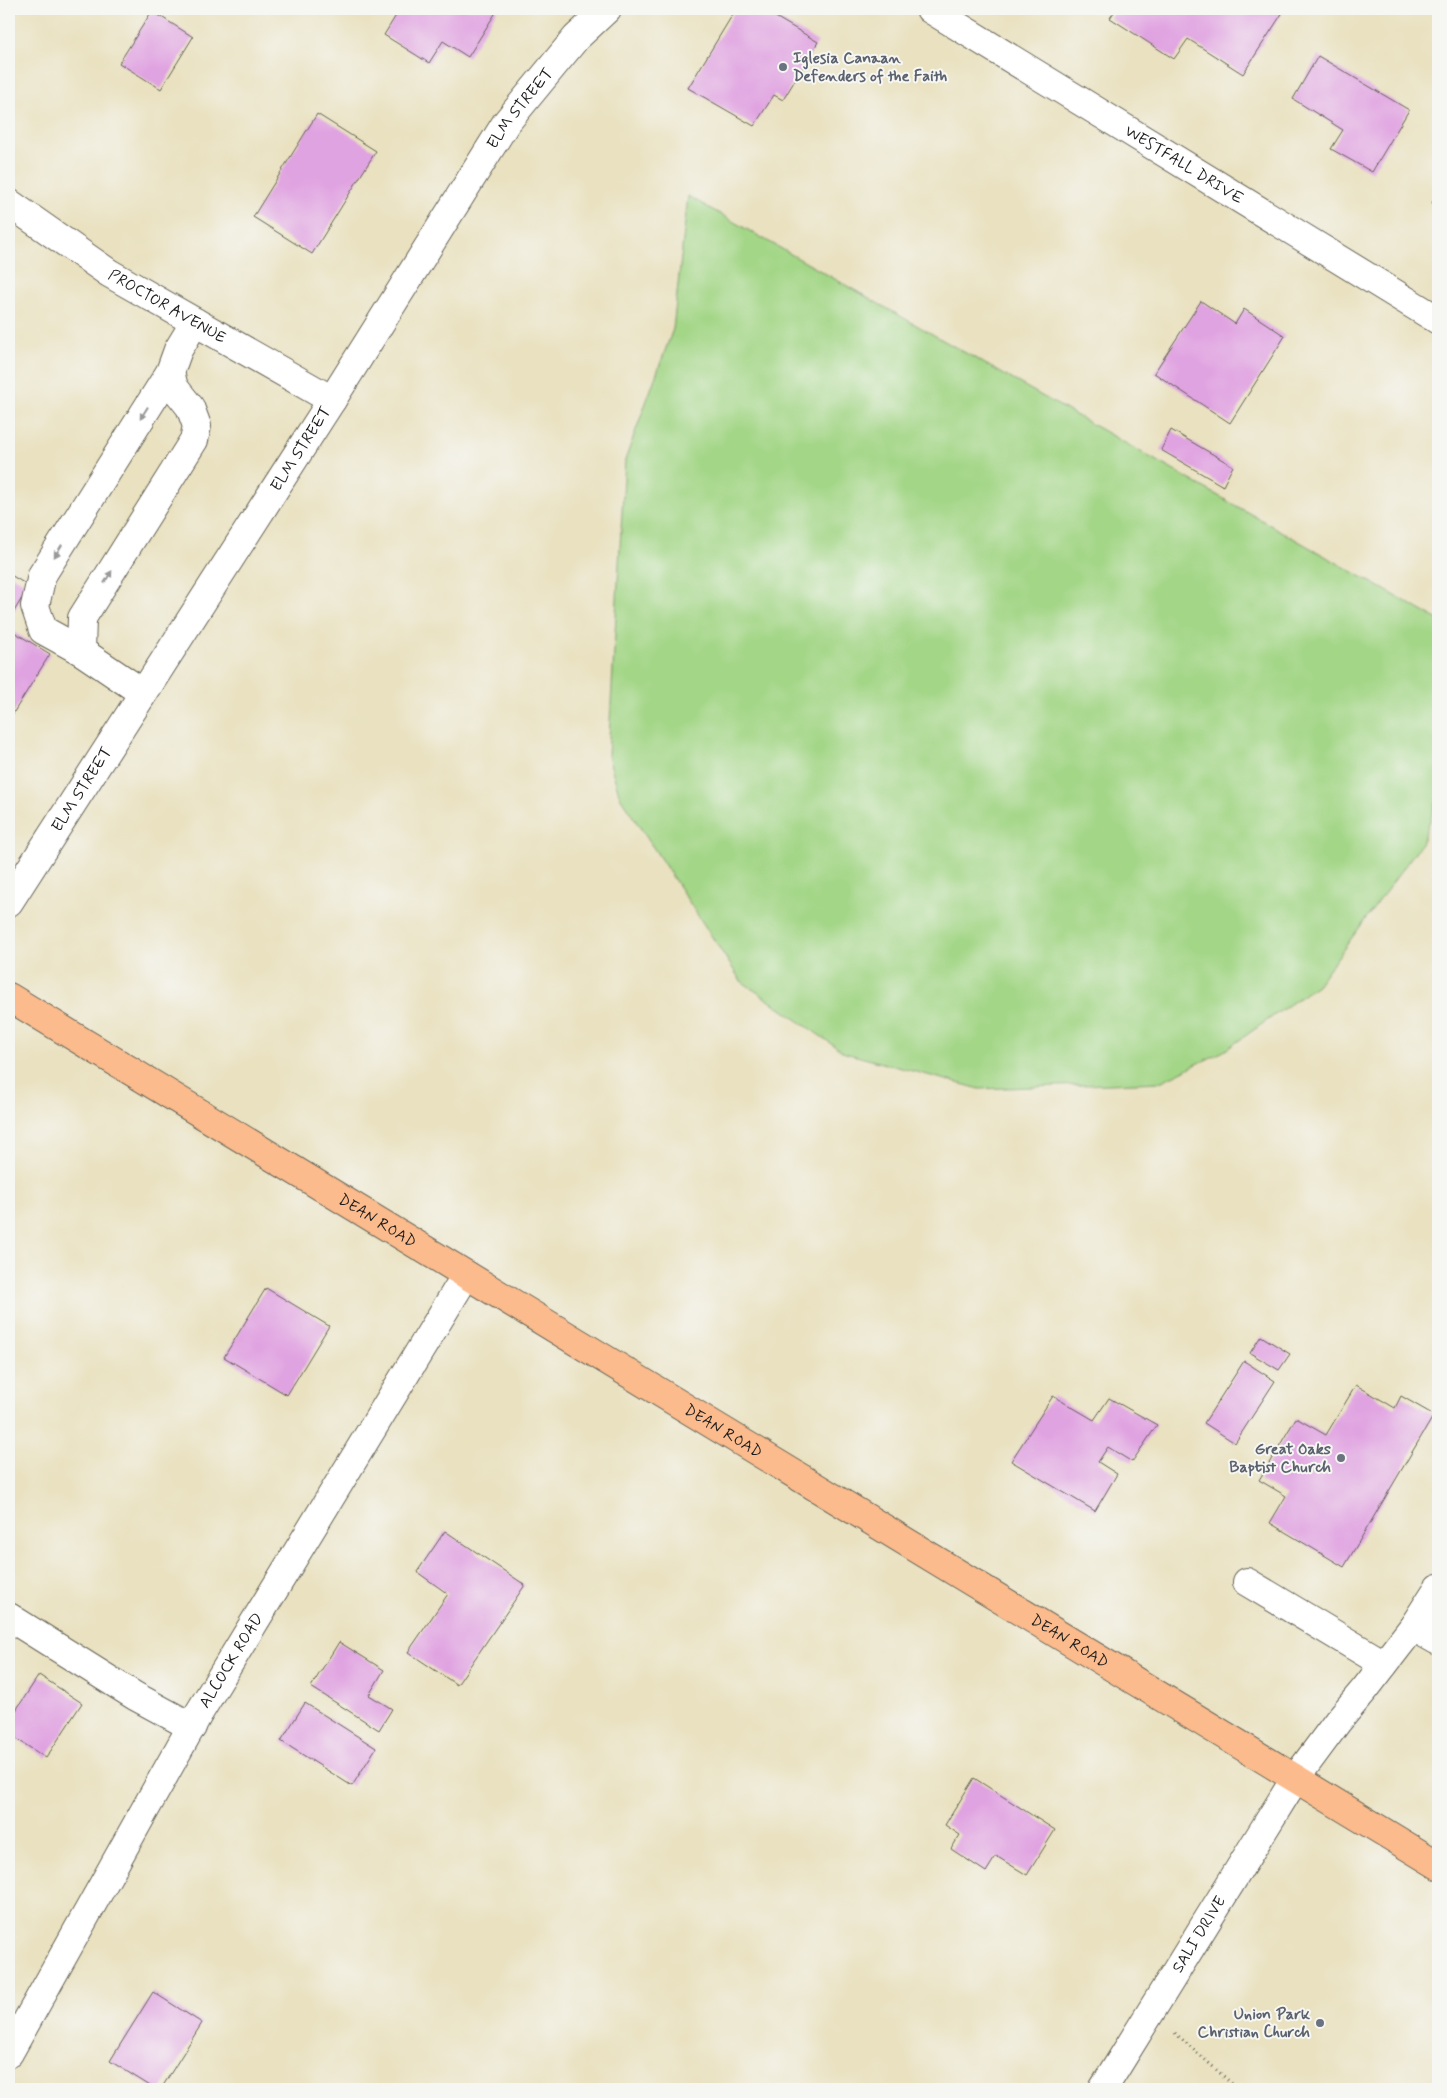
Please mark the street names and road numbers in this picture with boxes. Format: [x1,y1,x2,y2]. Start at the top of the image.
street label: ELM STREET [482,63,558,153]
street label: WESTFALL DRIVE [1121,120,1247,209]
street label: PROCTOR AVENUE [104,264,230,348]
street label: ELM STREET [266,402,336,495]
street label: ELM STREET [46,743,117,836]
street label: DEAN ROAD [334,1189,420,1253]
street label: DEAN ROAD [681,1399,767,1463]
street label: ALCOCK ROAD [194,1609,268,1712]
street label: DEAN ROAD [1027,1609,1113,1673]
street label: SALI DRIVE [1167,1892,1231,1977]

